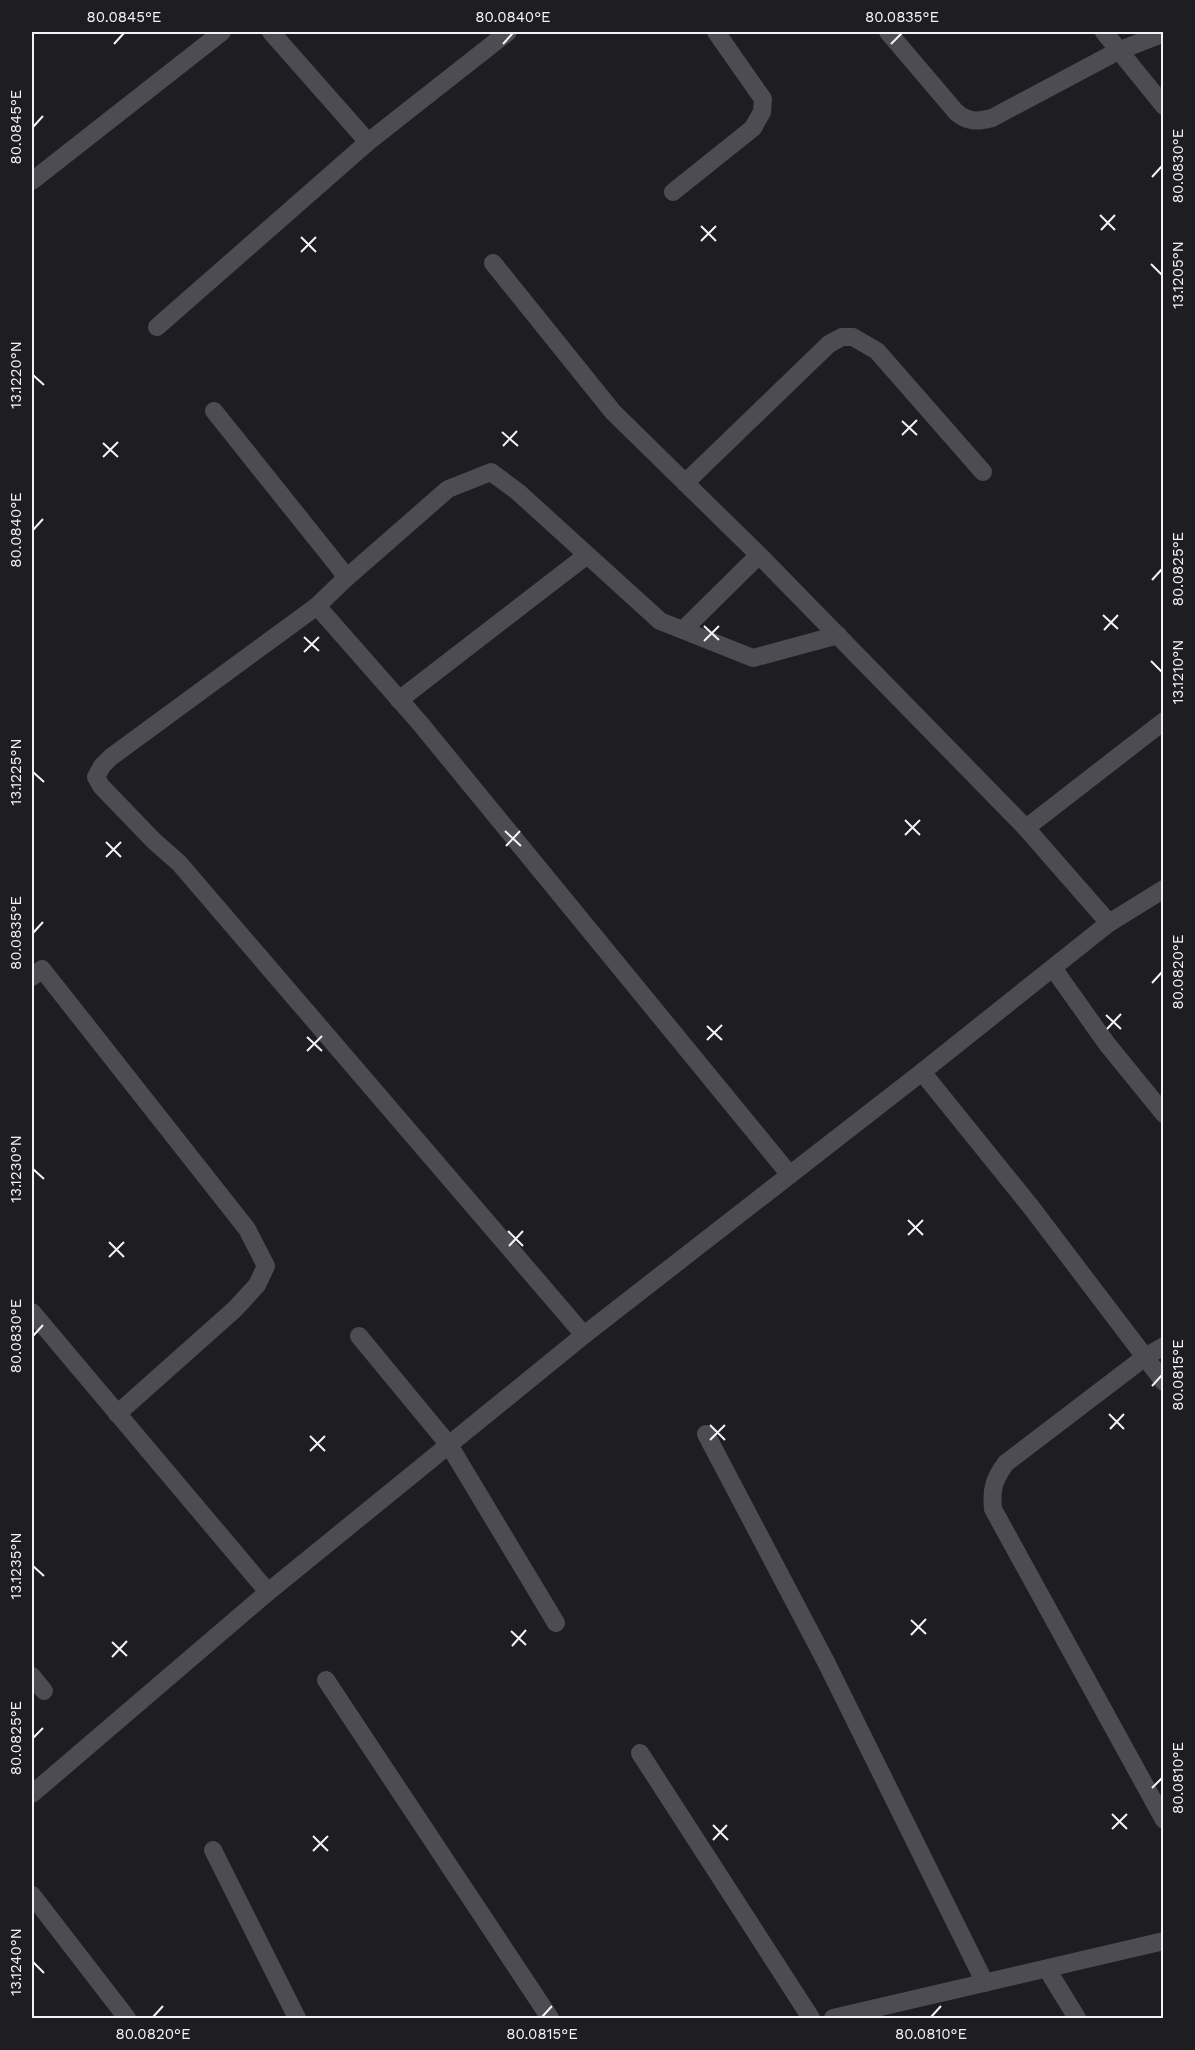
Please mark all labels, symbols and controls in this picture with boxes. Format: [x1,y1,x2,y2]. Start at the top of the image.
text: 80.0845°E [87,8,161,26]
text: 80.0840°E [475,8,551,26]
text: 80.0835°E [865,8,939,26]
text: 80.0845°E [7,90,25,164]
text: 80.0830°E [1169,129,1187,203]
text: 13.1205°N [1169,241,1187,309]
text: 13.1220°N [7,341,25,409]
text: 80.0840°E [7,492,25,568]
text: 80.0825°E [1169,532,1187,606]
text: 13.1210°N [1169,640,1187,704]
text: 13.1225°N [7,739,25,805]
text: 80.0835°E [7,896,25,970]
text: 80.0820°E [1169,935,1187,1009]
text: 13.1230°N [7,1135,25,1203]
text: 80.0830°E [7,1299,25,1373]
text: 80.0815°E [1169,1339,1187,1411]
text: 13.1235°N [7,1533,25,1599]
text: 80.0825°E [7,1701,25,1775]
text: 80.0810°E [1169,1742,1187,1814]
text: 13.1240°N [7,1928,25,1996]
text: 80.0820°E [116,2025,190,2043]
text: 80.0815°E [506,2025,578,2043]
text: 80.0810°E [895,2025,967,2043]

